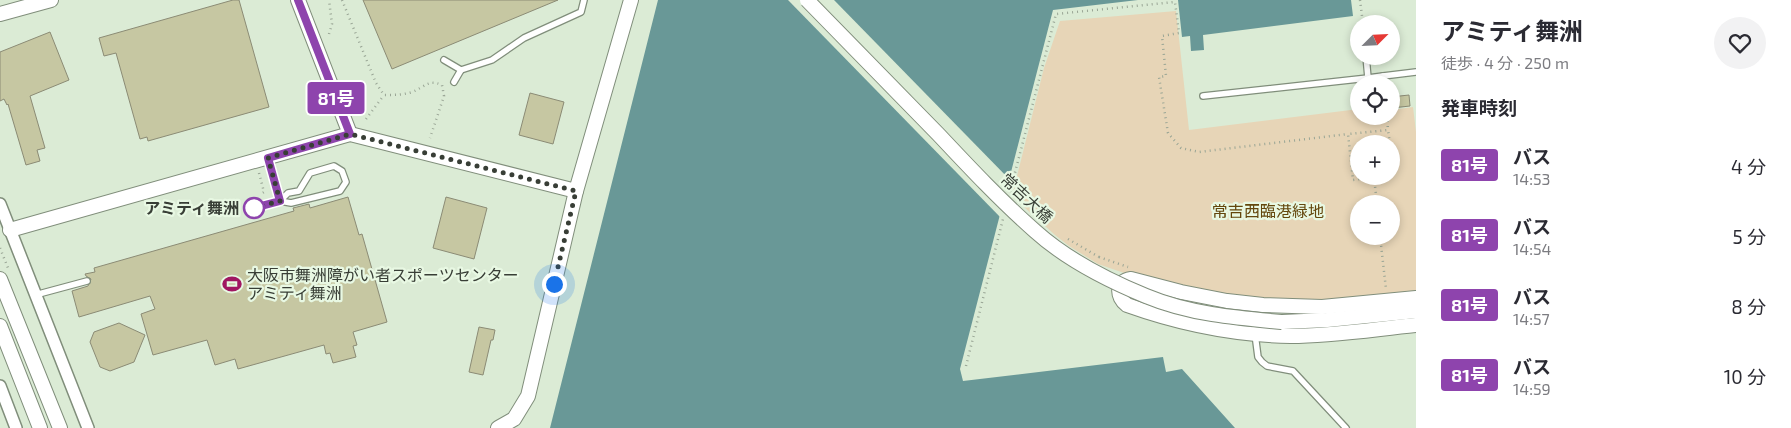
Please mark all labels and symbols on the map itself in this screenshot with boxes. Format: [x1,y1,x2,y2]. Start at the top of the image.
north arrow [1350,15,1400,65]
line badge: 81号 [307,82,365,114]
street label: 常吉大橋 [997,169,1057,226]
marker: アミティ舞洲 [243,197,265,219]
place label: アミティ舞洲 [144,198,239,217]
park label: 常吉西臨港緑地 [1212,201,1324,220]
place label: 大阪市舞洲障がい者スポーツセンター アミティ舞洲 [247,265,519,302]
your location [542,272,567,297]
sports icon: 大阪市舞洲障がい者スポーツセンター アミティ舞洲 [221,273,243,295]

